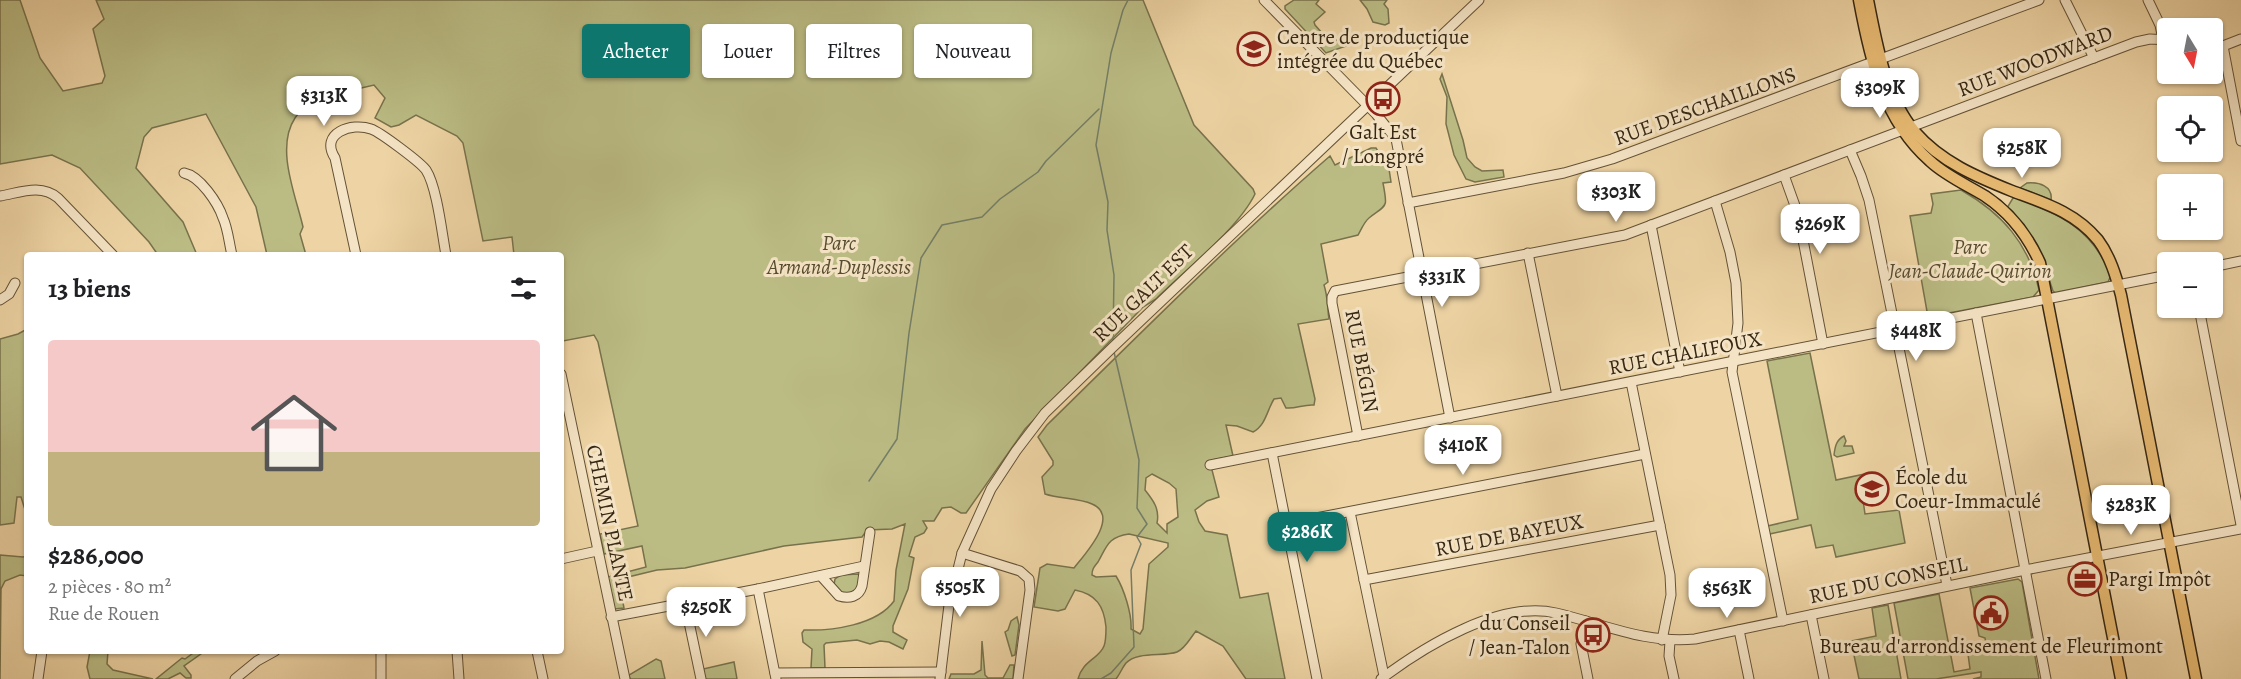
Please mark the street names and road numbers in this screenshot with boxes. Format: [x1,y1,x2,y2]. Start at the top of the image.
street label: RUE WOODWARD [1953,19,2117,103]
street label: RUE DESCHAILLONS [1610,60,1800,152]
street label: RUE GALT EST [1087,237,1200,348]
street label: RUE BÉGIN [1338,307,1386,415]
street label: RUE CHALIFOUX [1606,324,1764,382]
street label: CHEMIN PLANTE [580,442,640,604]
street label: RUE DE BAYEUX [1433,507,1586,563]
street label: RUE DU CONSEIL [1806,550,1970,610]

